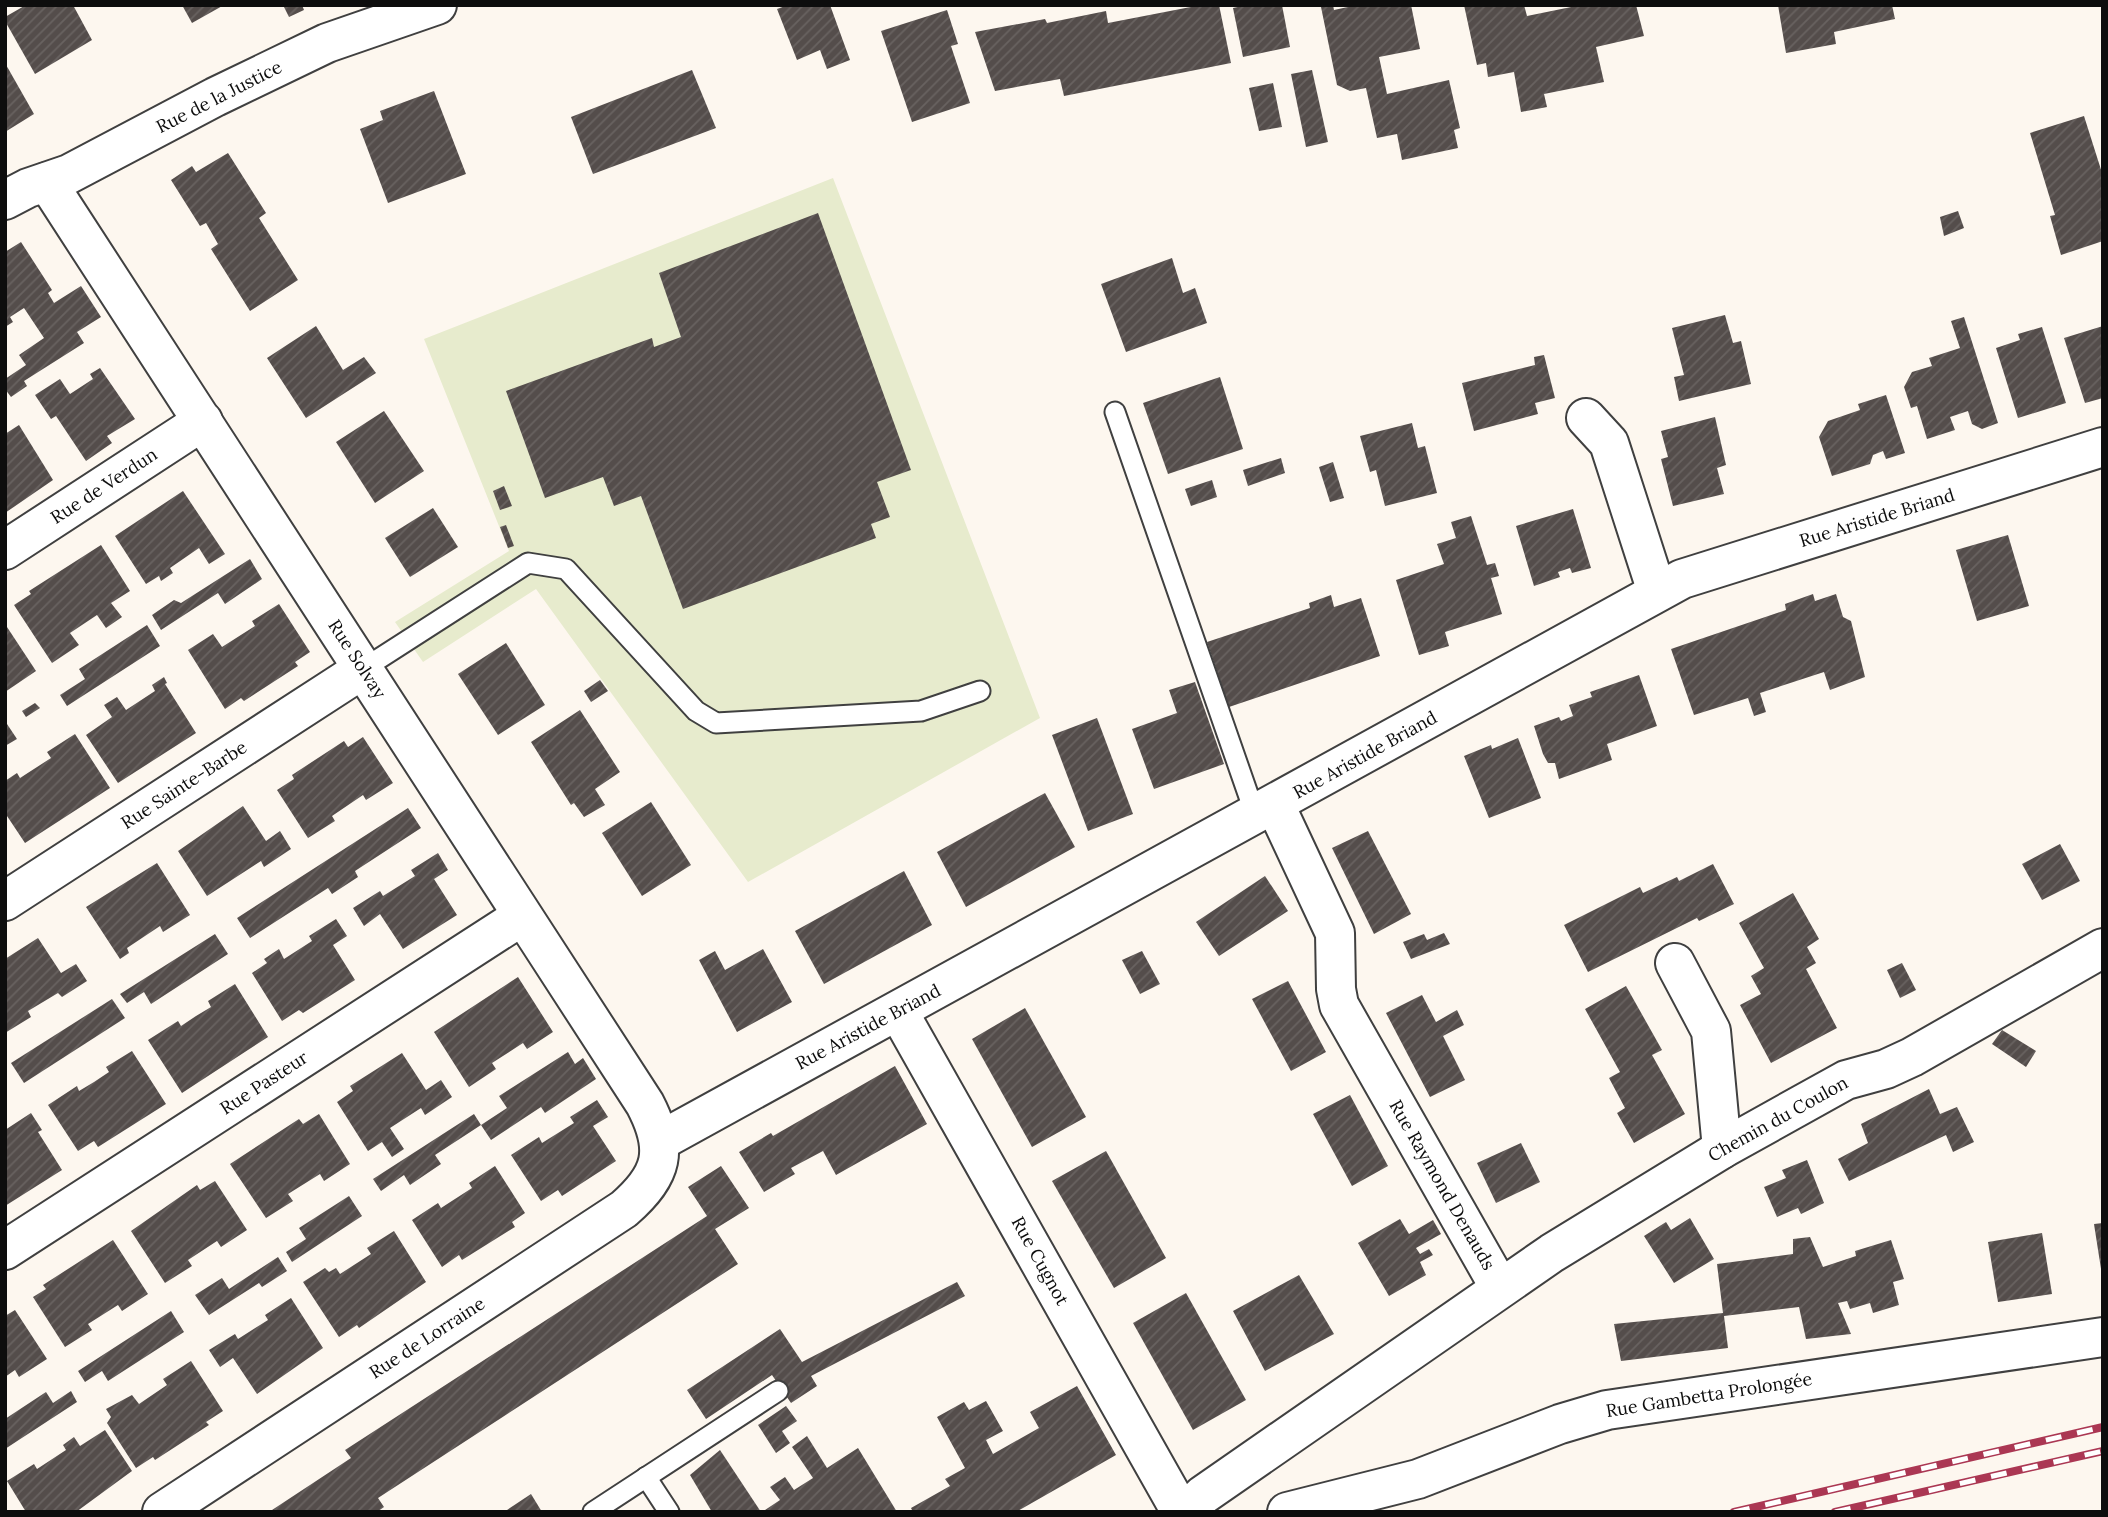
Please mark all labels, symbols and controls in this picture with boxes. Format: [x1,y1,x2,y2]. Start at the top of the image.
street label: Rue de la Justice [152,55,286,138]
street label: Rue de Verdun [46,442,162,529]
street label: Rue Aristide Briand [1796,483,1957,552]
street label: Rue Solvay [323,615,392,703]
street label: Rue Aristide Briand [1289,705,1441,804]
street label: Rue Sainte-Barbe [116,735,251,834]
street label: Rue Aristide Briand [791,978,945,1075]
street label: Rue Pasteur [215,1046,312,1120]
street label: Chemin du Coulon [1704,1071,1852,1167]
street label: Rue Raymond Denauds [1384,1096,1501,1274]
street label: Rue Cugnot [1007,1212,1074,1309]
street label: Rue de Lorraine [365,1292,489,1384]
street label: Rue Gambetta Prolongée [1604,1367,1814,1422]

